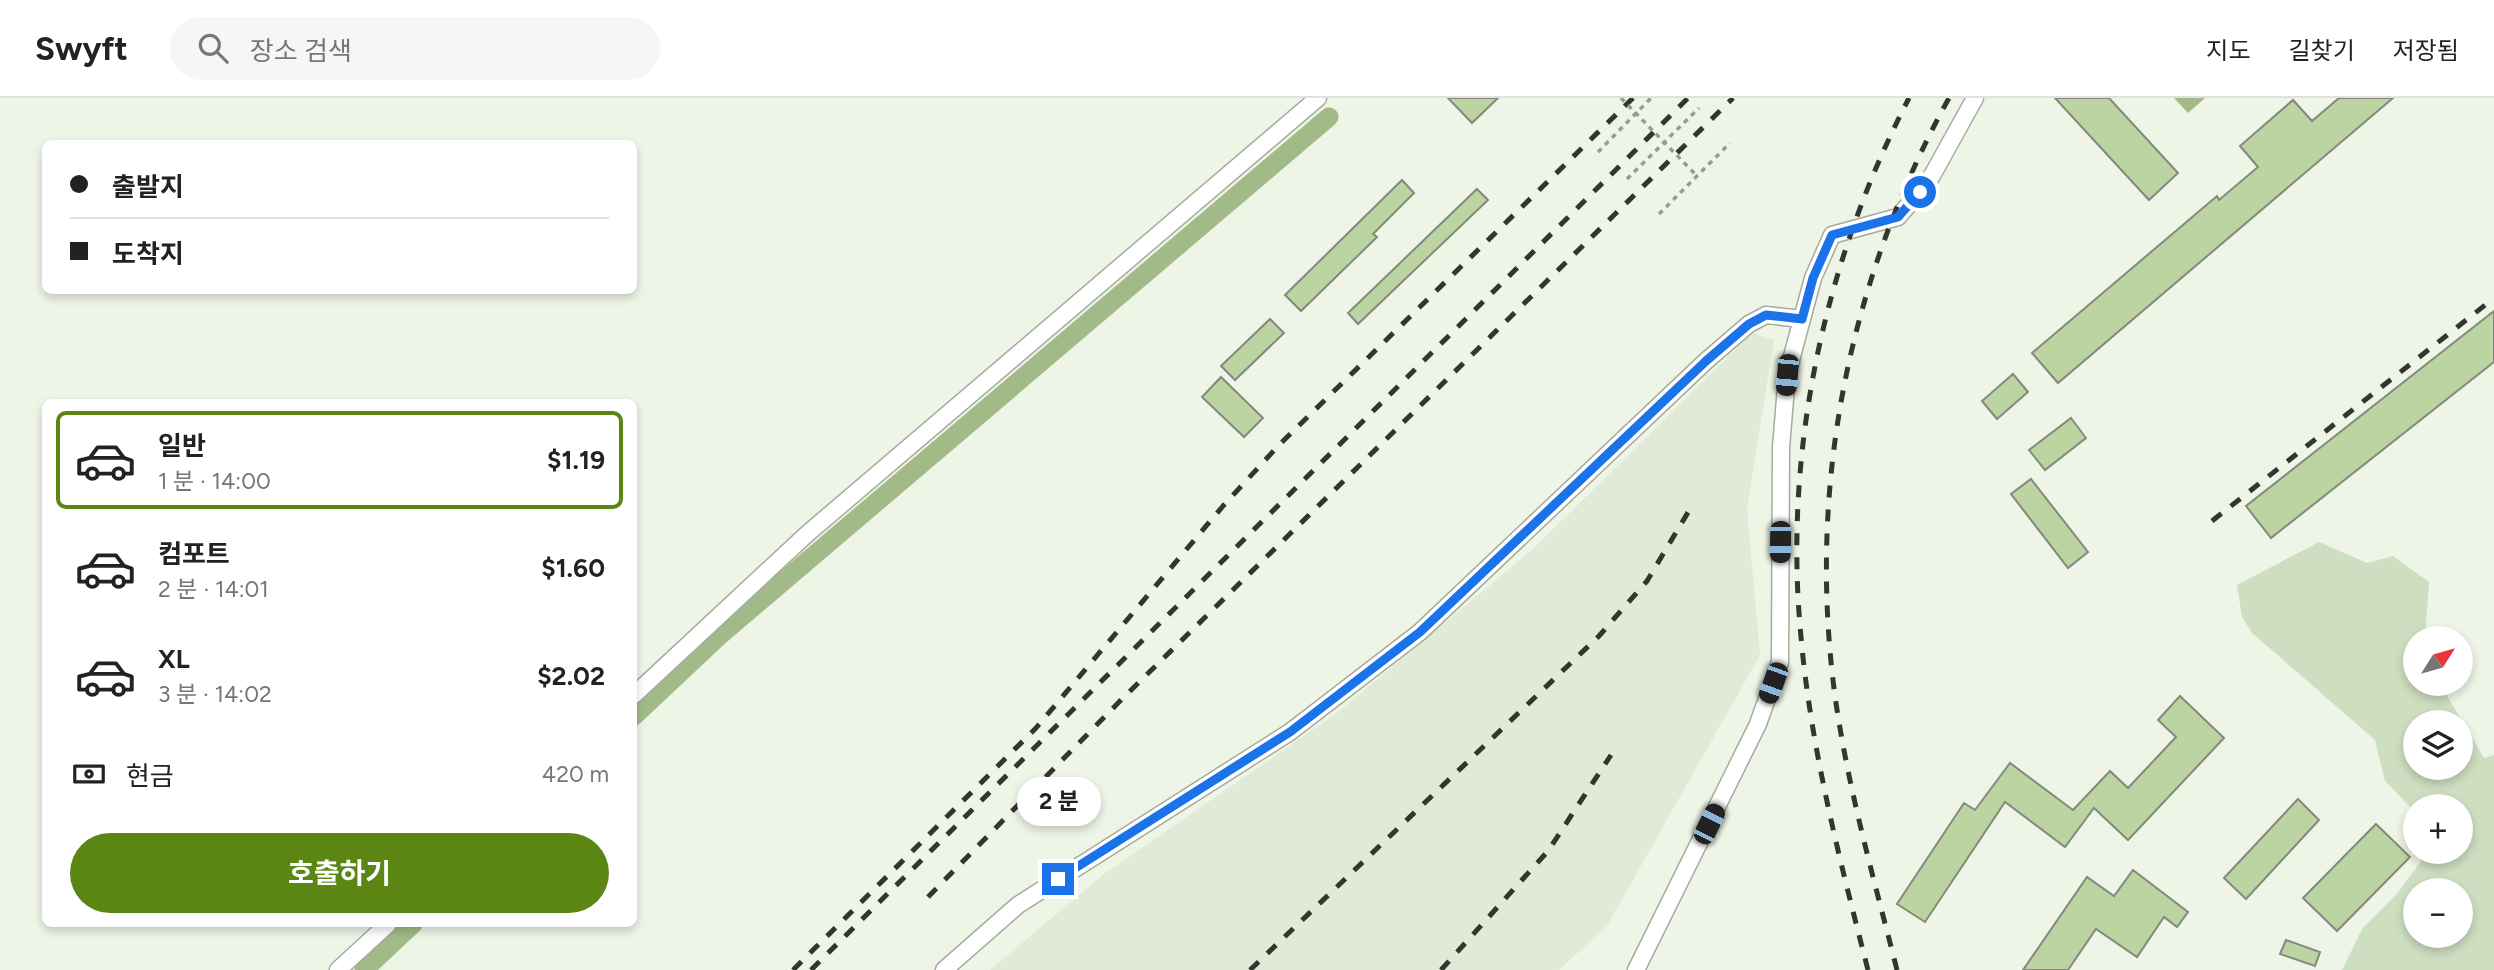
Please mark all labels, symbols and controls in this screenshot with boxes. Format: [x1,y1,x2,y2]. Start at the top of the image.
search box [170,17,660,80]
text: Swyft [35,29,128,68]
icon: search [194,29,232,67]
text: 장소 검색 [250,35,352,67]
text: 지도 [2206,36,2251,65]
text: 길찾기 [2289,36,2355,65]
text: 저장됨 [2393,36,2459,65]
text: 출발지 [112,171,184,203]
route start [1904,176,1936,208]
text: 도착지 [112,238,184,270]
car [1775,353,1800,397]
icon: car [74,429,137,492]
text: 일반 [158,430,206,462]
text: $1.19 [547,444,605,476]
text: 1 분 · 14:00 [158,467,271,495]
car [1770,521,1791,563]
icon: car [74,537,137,600]
text: 컴포트 [158,538,230,570]
text: $1.60 [541,552,605,584]
text: 2 분 · 14:01 [158,575,269,603]
north arrow [2403,626,2473,696]
map controls [2403,626,2473,948]
text: XL [158,643,190,675]
icon: car [74,645,137,708]
text: $2.02 [537,660,605,692]
car [1756,660,1791,706]
text: 3 분 · 14:02 [158,680,272,708]
button: layers [2403,710,2473,780]
icon: cash [70,755,108,793]
text: 현금 [126,760,174,792]
text: 420 m [542,760,609,788]
callout: 2 분 [1016,778,1100,826]
text: 2 분 [1039,787,1079,815]
button: + [2403,794,2473,864]
car [1691,801,1728,847]
button: 호출하기 [70,833,609,913]
route end [1042,863,1074,895]
button: − [2403,878,2473,948]

